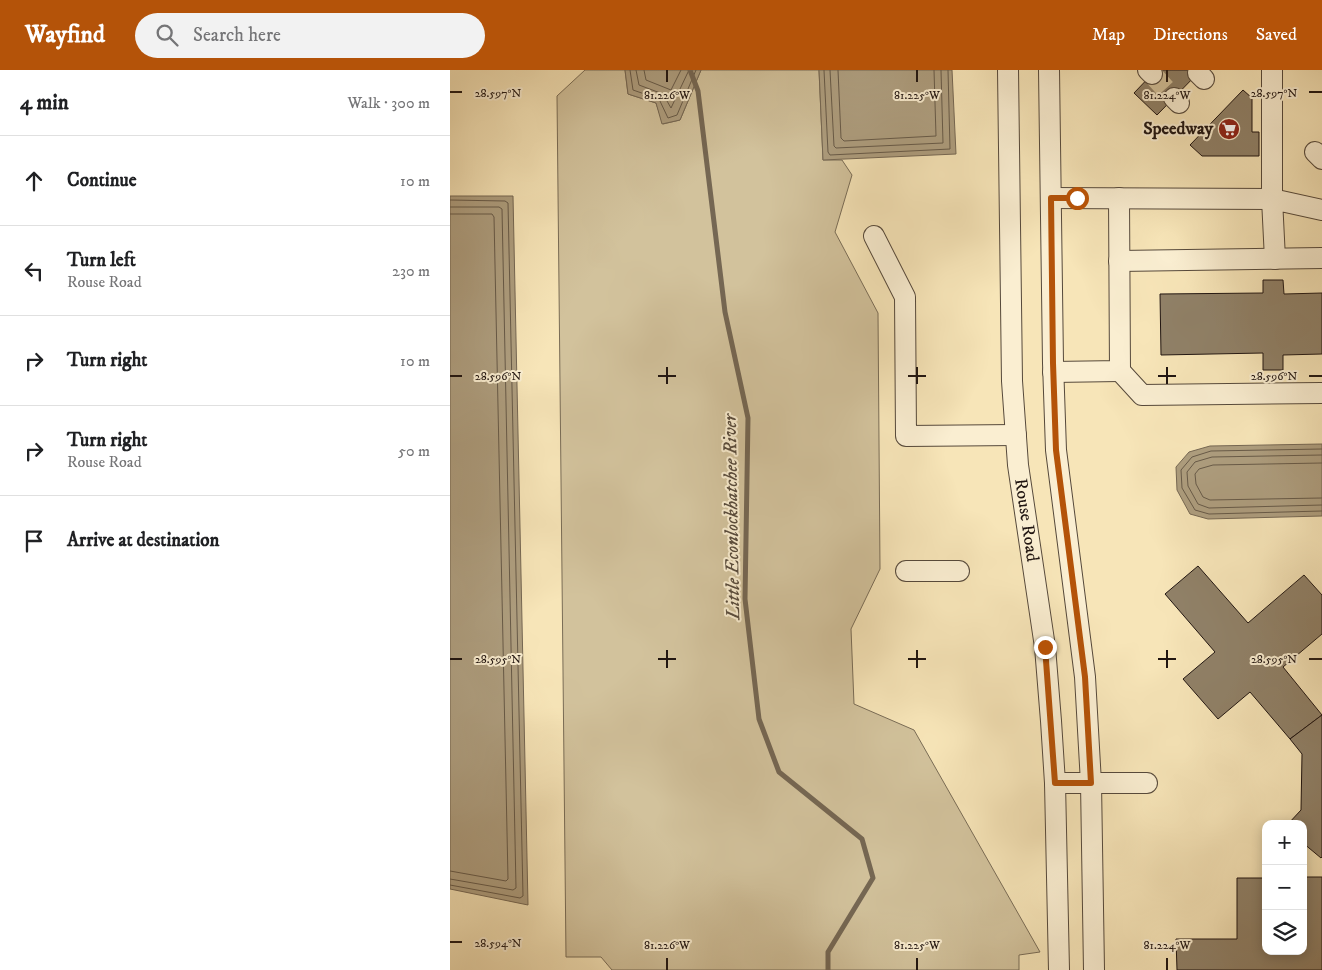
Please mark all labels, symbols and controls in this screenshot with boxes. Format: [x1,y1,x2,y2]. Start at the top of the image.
search box [135,13,485,58]
text: Wayfind [25,20,105,50]
icon: search [153,21,181,49]
text: Search here [193,24,281,47]
text: Map [1092,24,1125,46]
text: Directions [1153,24,1228,46]
text: Saved [1256,24,1297,46]
text: 28.597°N [475,86,521,101]
text: 28.597°N [1251,86,1297,101]
text: 81.226°W [644,88,691,103]
text: 81.225°W [894,88,941,103]
text: 81.224°W [1144,88,1191,103]
text: 4 min [20,90,69,116]
text: Walk · 300 m [347,93,430,113]
supermarket icon: Speedway [1217,117,1241,141]
place label: Speedway [1143,118,1213,140]
icon: ahead [20,167,48,195]
text: Continue [67,169,137,192]
text: 10 m [400,171,430,191]
route start [1066,187,1089,210]
text: Turn left [67,249,136,272]
icon: left [20,257,48,285]
text: 230 m [392,261,430,281]
text: Rouse Road [67,272,142,292]
icon: right [20,347,48,375]
text: Turn right [67,349,147,372]
text: 10 m [400,351,430,371]
text: 28.596°N [475,369,521,384]
text: 28.596°N [1251,369,1297,384]
water label: Little Econlockhatchee River [719,412,745,621]
text: Turn right [67,429,147,452]
icon: right [20,437,48,465]
text: 50 m [398,441,430,461]
text: Rouse Road [67,452,142,472]
street label: Rouse Road [1009,477,1043,563]
icon: arrive [20,527,48,555]
text: Arrive at destination [67,529,219,552]
route end [1034,636,1057,659]
text: 28.595°N [475,652,521,667]
text: 28.595°N [1251,652,1297,667]
map controls [1262,820,1307,955]
button: + [1262,820,1307,865]
button: − [1262,865,1307,910]
button: layers [1262,910,1307,955]
text: 28.594°N [474,936,522,951]
text: 81.226°W [644,938,691,953]
text: 81.225°W [894,938,941,953]
text: 81.224°W [1144,938,1191,953]

